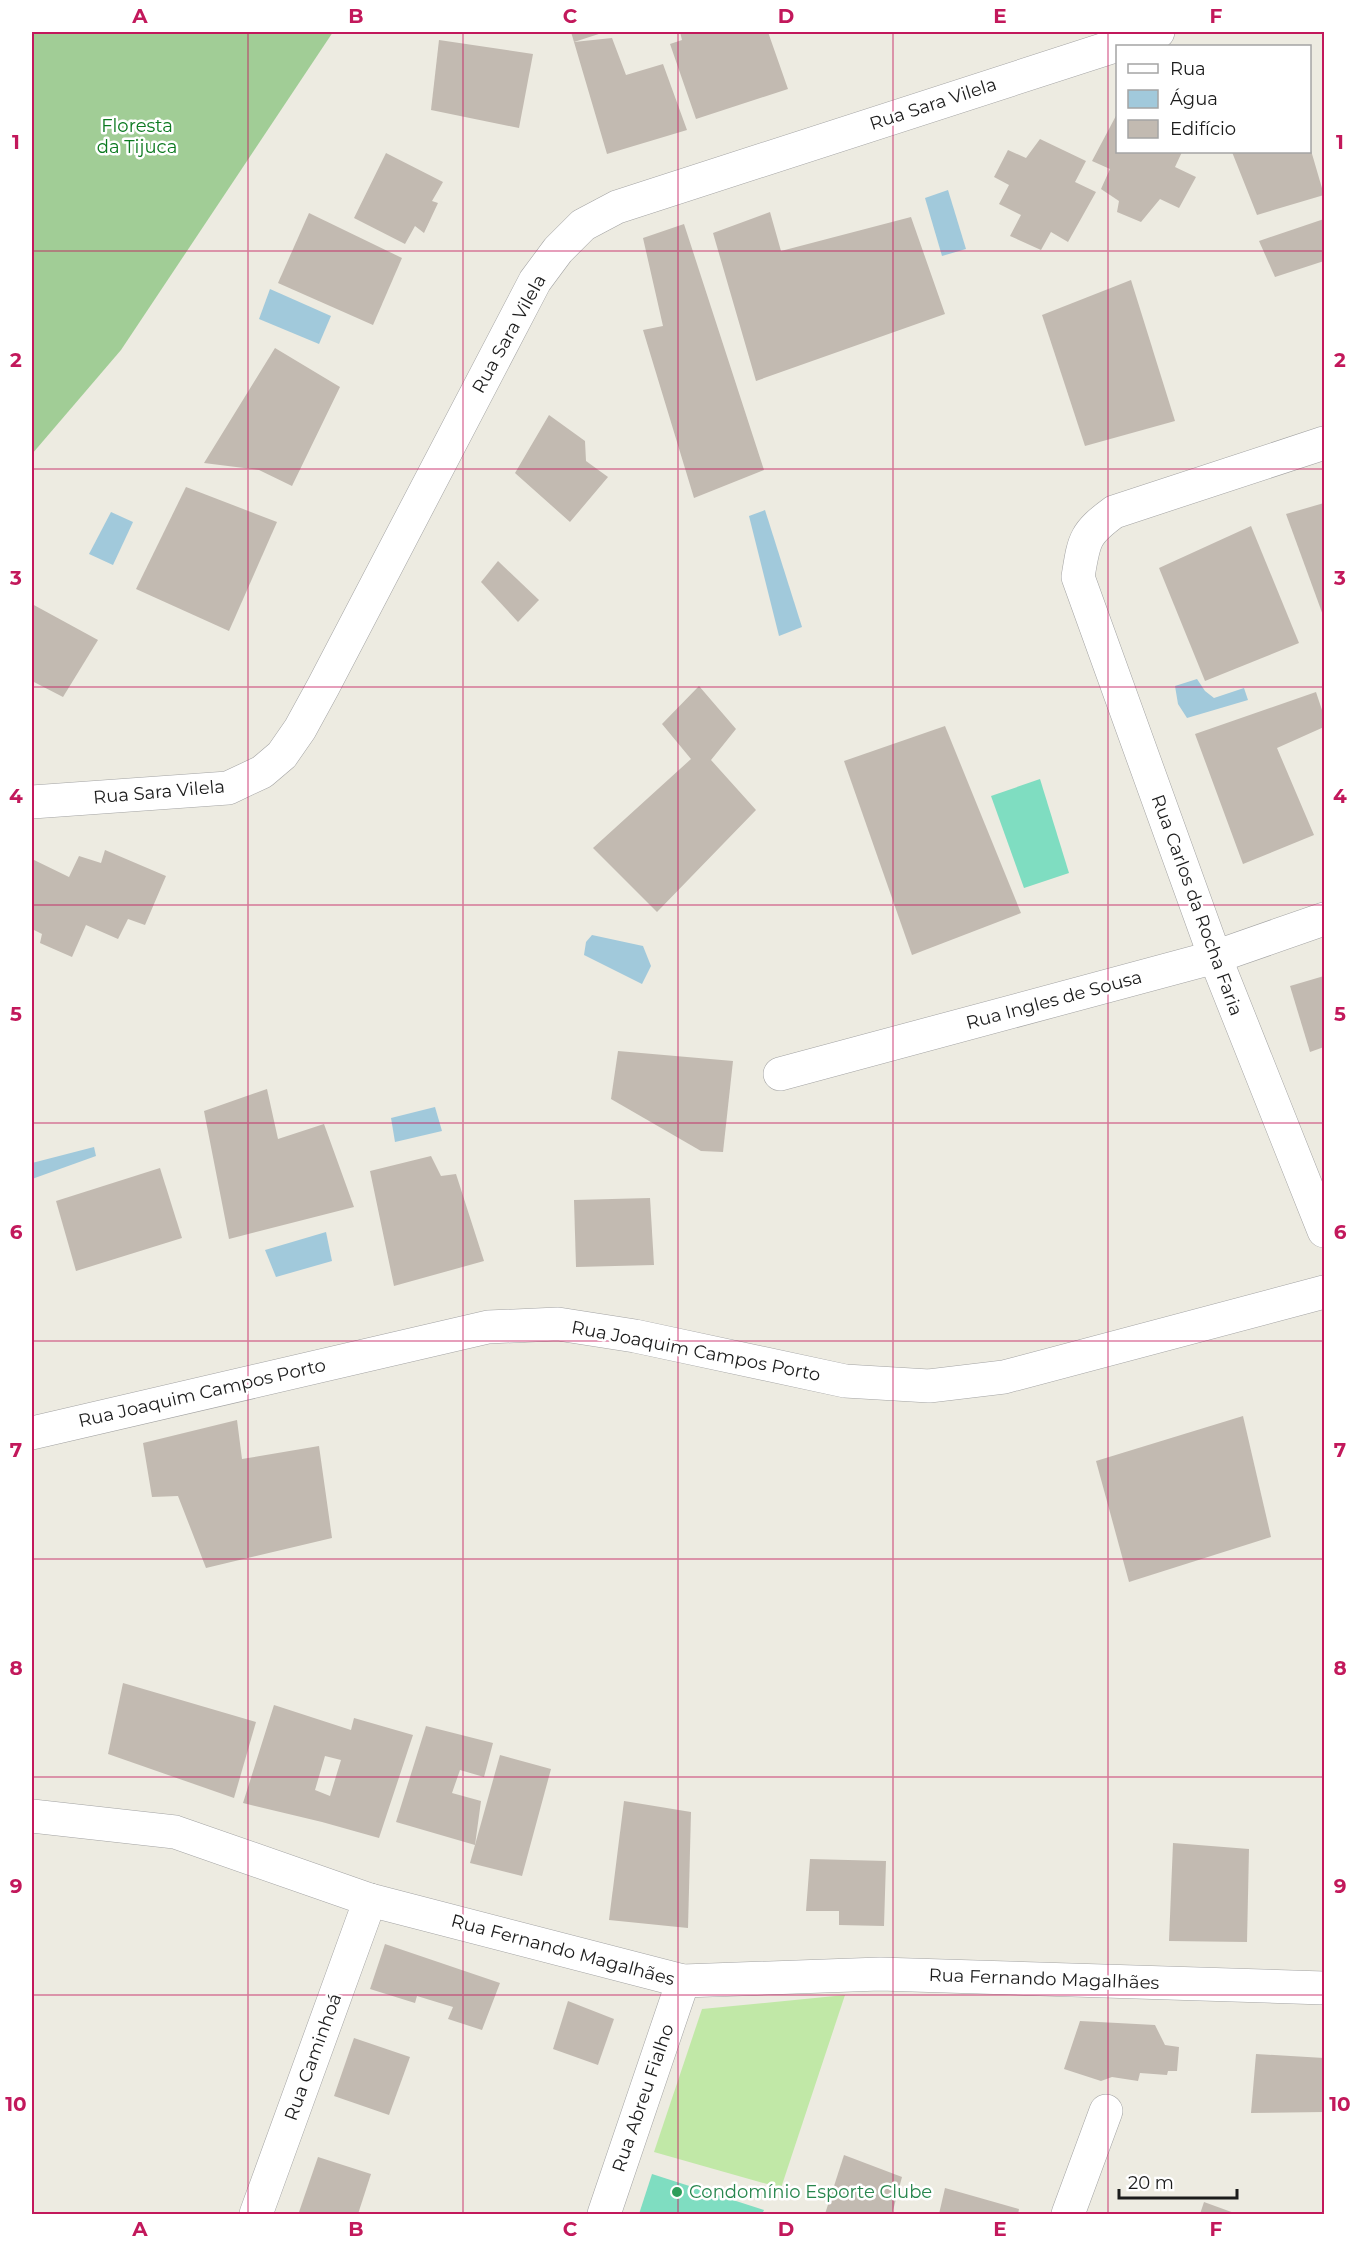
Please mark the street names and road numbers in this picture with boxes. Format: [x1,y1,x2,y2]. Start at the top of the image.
street label: Rua Sara Vilela [867,73,999,135]
street label: Rua Sara Vilela [467,271,551,397]
street label: Rua Sara Vilela [92,775,226,809]
street label: Rua Carlos da Rocha Faria [1147,791,1247,1019]
street label: Rua Ingles de Sousa [964,966,1144,1034]
street label: Rua Joaquim Campos Porto [570,1316,822,1386]
street label: Rua Joaquim Campos Porto [76,1354,328,1432]
street label: Rua Fernando Magalhães [449,1910,677,1991]
street label: Rua Fernando Magalhães [928,1964,1160,1994]
street label: Rua Caminhoá [280,1990,346,2124]
street label: Rua Abreu Fialho [607,2021,679,2175]

